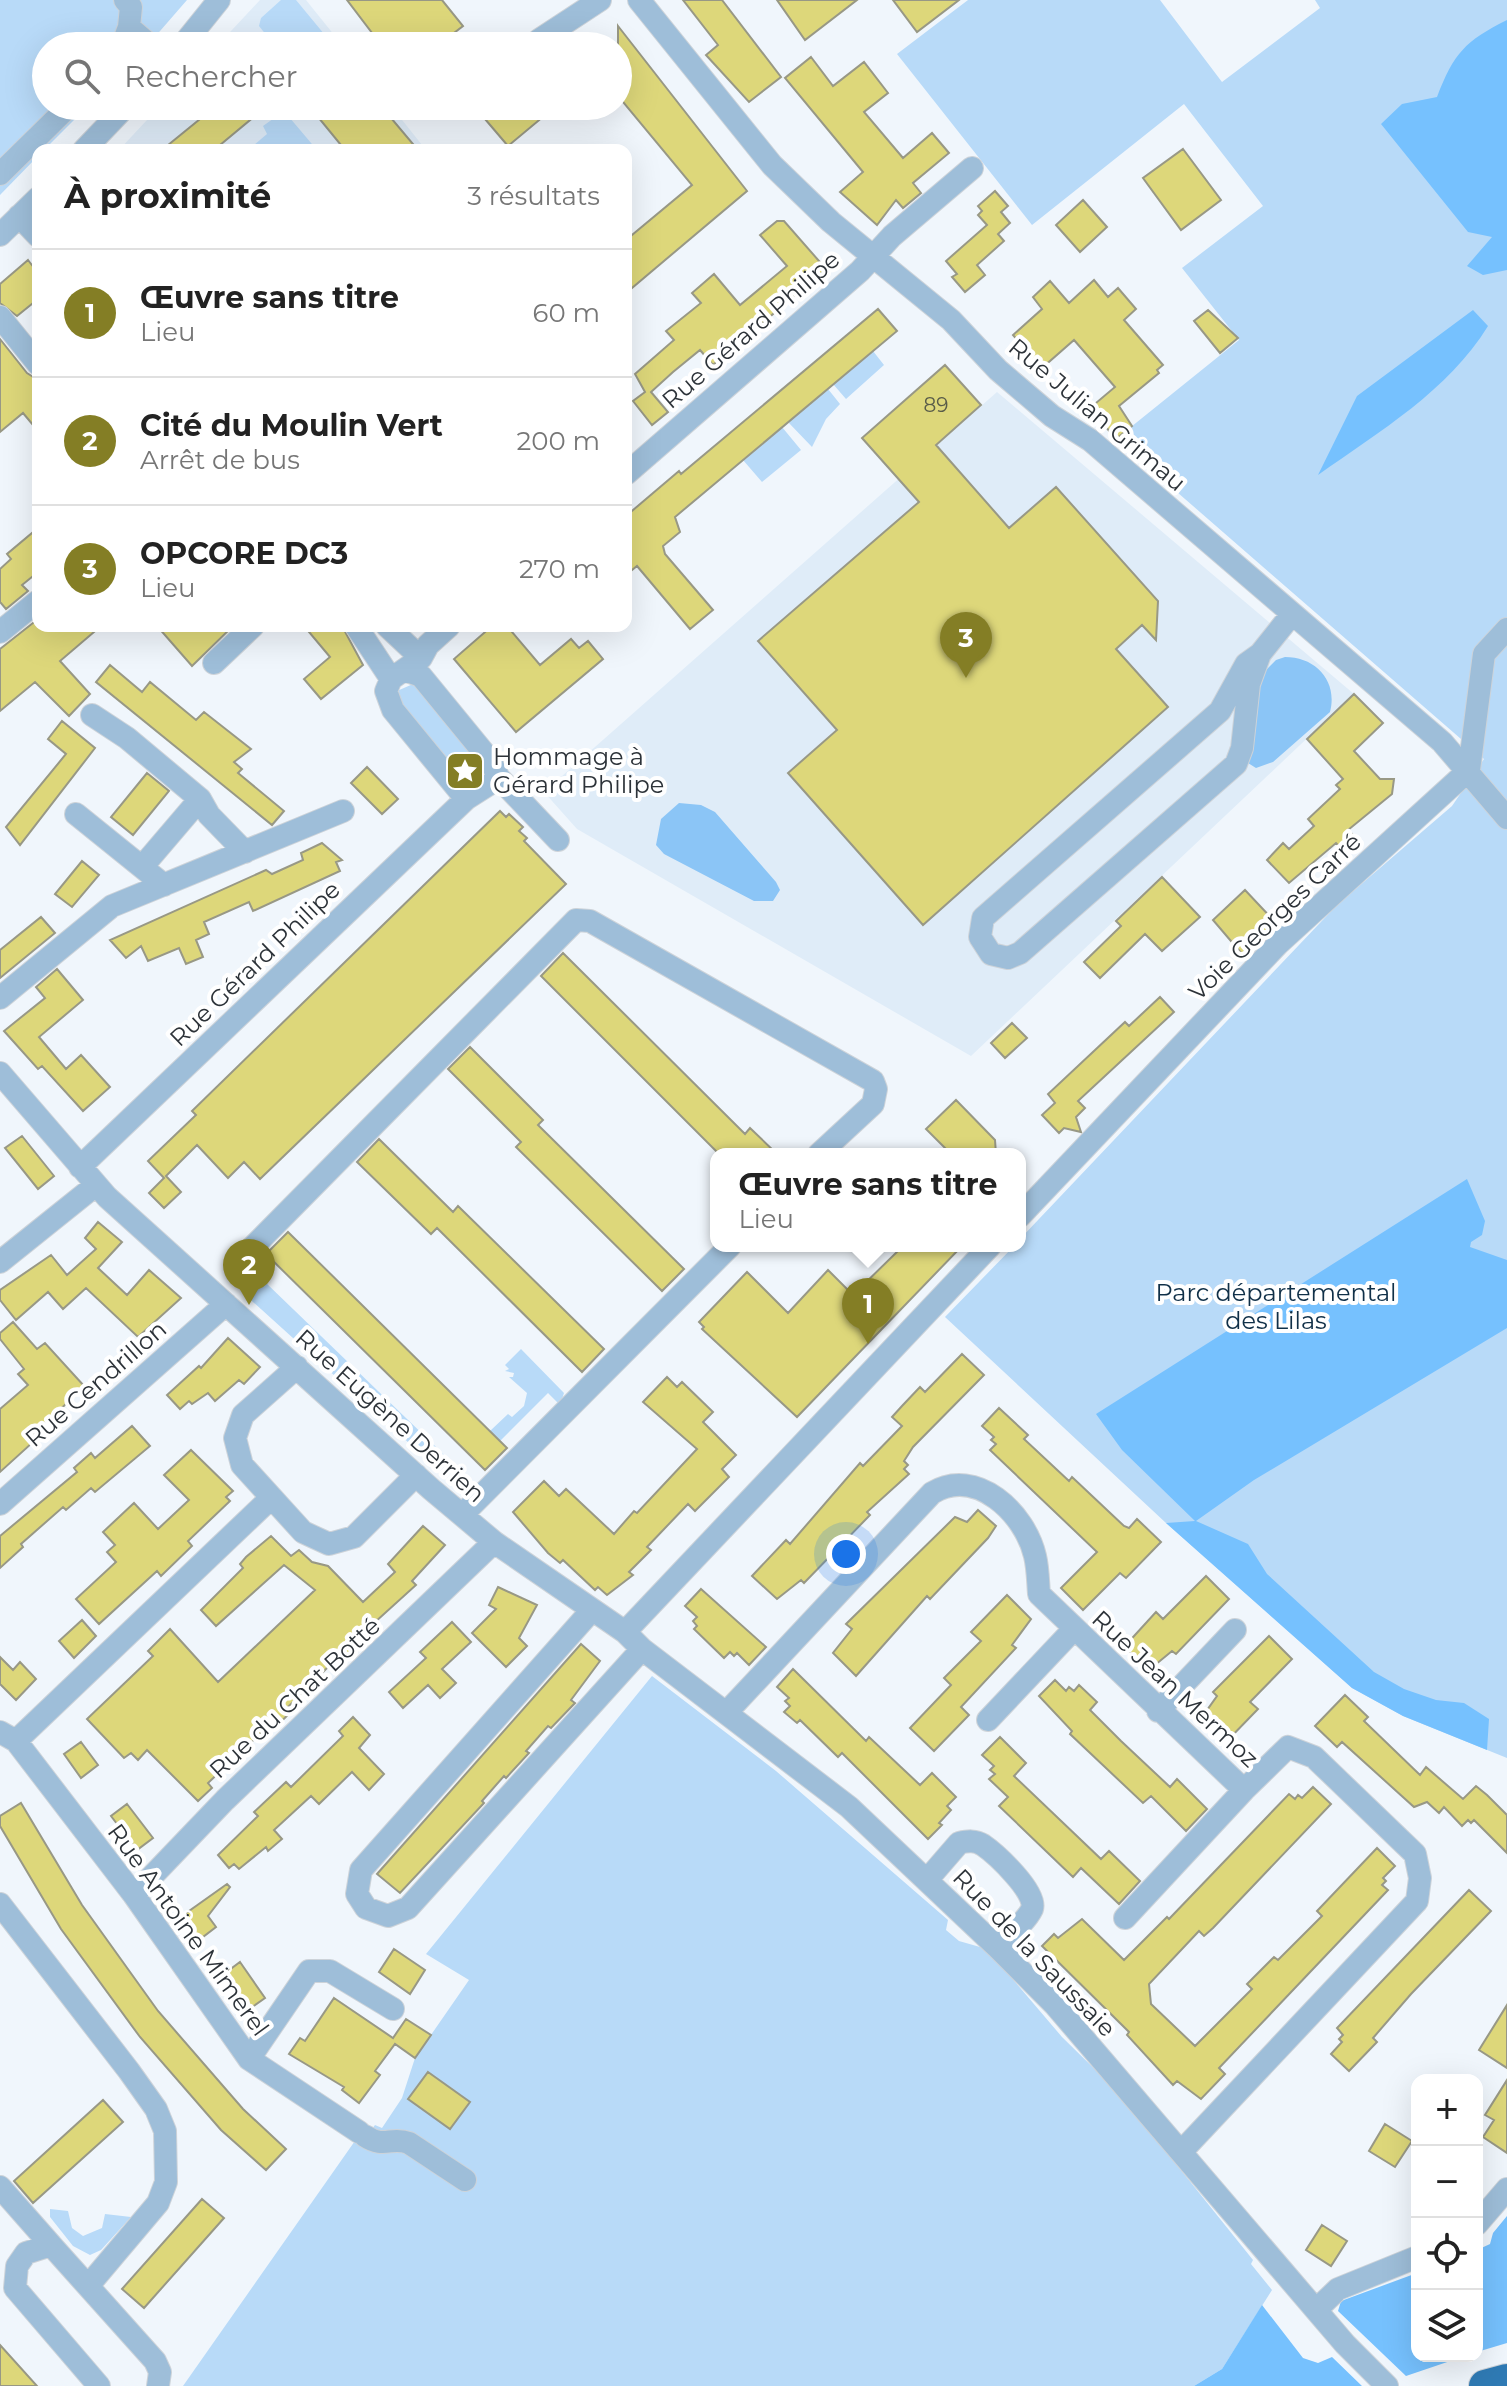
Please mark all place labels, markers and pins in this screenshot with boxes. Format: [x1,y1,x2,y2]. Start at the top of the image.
pin: 3 [940,612,992,678]
place label: Hommage à Gérard Philipe [493,742,664,799]
place icon: Hommage à Gérard Philipe [444,750,486,792]
pin: 2 [223,1239,275,1305]
pin: 1 [842,1278,894,1344]

